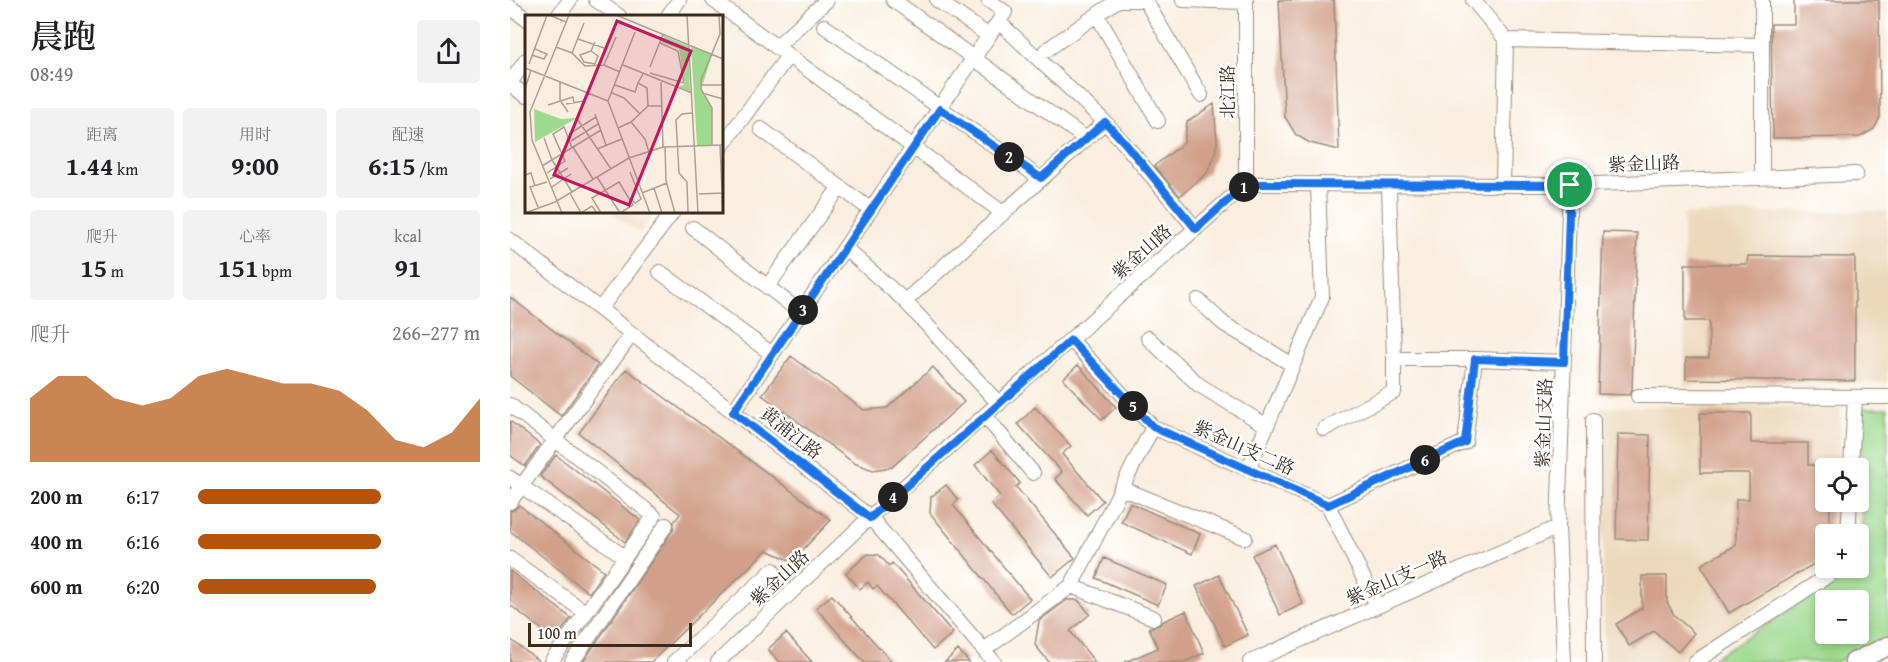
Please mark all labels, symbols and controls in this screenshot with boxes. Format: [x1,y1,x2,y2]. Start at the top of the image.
text: 晨跑 [30,12,96,60]
inset map [525,15,723,213]
button: share [417,20,480,83]
text: 08:49 [30,59,73,88]
street label: 北江路 [1214,65,1241,119]
text: 距离 [86,122,118,146]
text: 用时 [239,122,271,146]
text: 配速 [392,122,424,146]
pin: 2 [994,142,1024,172]
text: 2 [1005,145,1013,169]
text: 1.44 [66,146,114,185]
text: 9:00 [231,146,279,185]
text: 6:15 [368,146,416,185]
street label: 紫金山路 [1608,149,1680,178]
text: km [114,157,138,181]
text: /km [416,157,448,181]
pin [1544,159,1595,210]
icon: arrive [1553,168,1586,201]
pin: 1 [1229,172,1259,202]
text: 1 [1240,175,1248,199]
street label: 紫金山路 [1106,218,1177,286]
text: 爬升 [86,224,118,248]
text: 心率 [239,224,271,248]
text: kcal [394,224,422,248]
text: 15 [80,248,107,287]
text: 151 [218,248,258,287]
text: 91 [395,248,421,287]
text: m [107,259,124,283]
text: bpm [258,259,292,283]
pin: 3 [788,295,818,325]
text: 3 [799,298,807,322]
text: 266–277 m [392,318,480,347]
text: 爬升 [30,319,70,348]
street label: 紫金山支路 [1528,378,1559,468]
pin: 5 [1118,391,1148,421]
text: 5 [1129,394,1137,418]
street label: 黄浦江路 [755,400,828,465]
street label: 紫金山支二路 [1189,413,1299,482]
pin: 6 [1410,445,1440,475]
text: 6 [1421,448,1429,472]
map controls [1815,458,1869,644]
button: locate [1815,458,1869,512]
text: 200 m [30,482,83,511]
text: 6:17 [126,482,160,511]
pin: 4 [878,482,908,512]
text: 4 [889,485,897,509]
button: + [1815,524,1869,578]
text: 400 m [30,527,83,556]
text: 6:16 [126,527,160,556]
street label: 紫金山路 [744,543,815,612]
street label: 紫金山支一路 [1342,543,1452,612]
text: 600 m [30,572,83,601]
text: 6:20 [126,572,160,601]
button: − [1815,590,1869,644]
scale bar [528,620,692,648]
text: 100 m [537,621,577,645]

